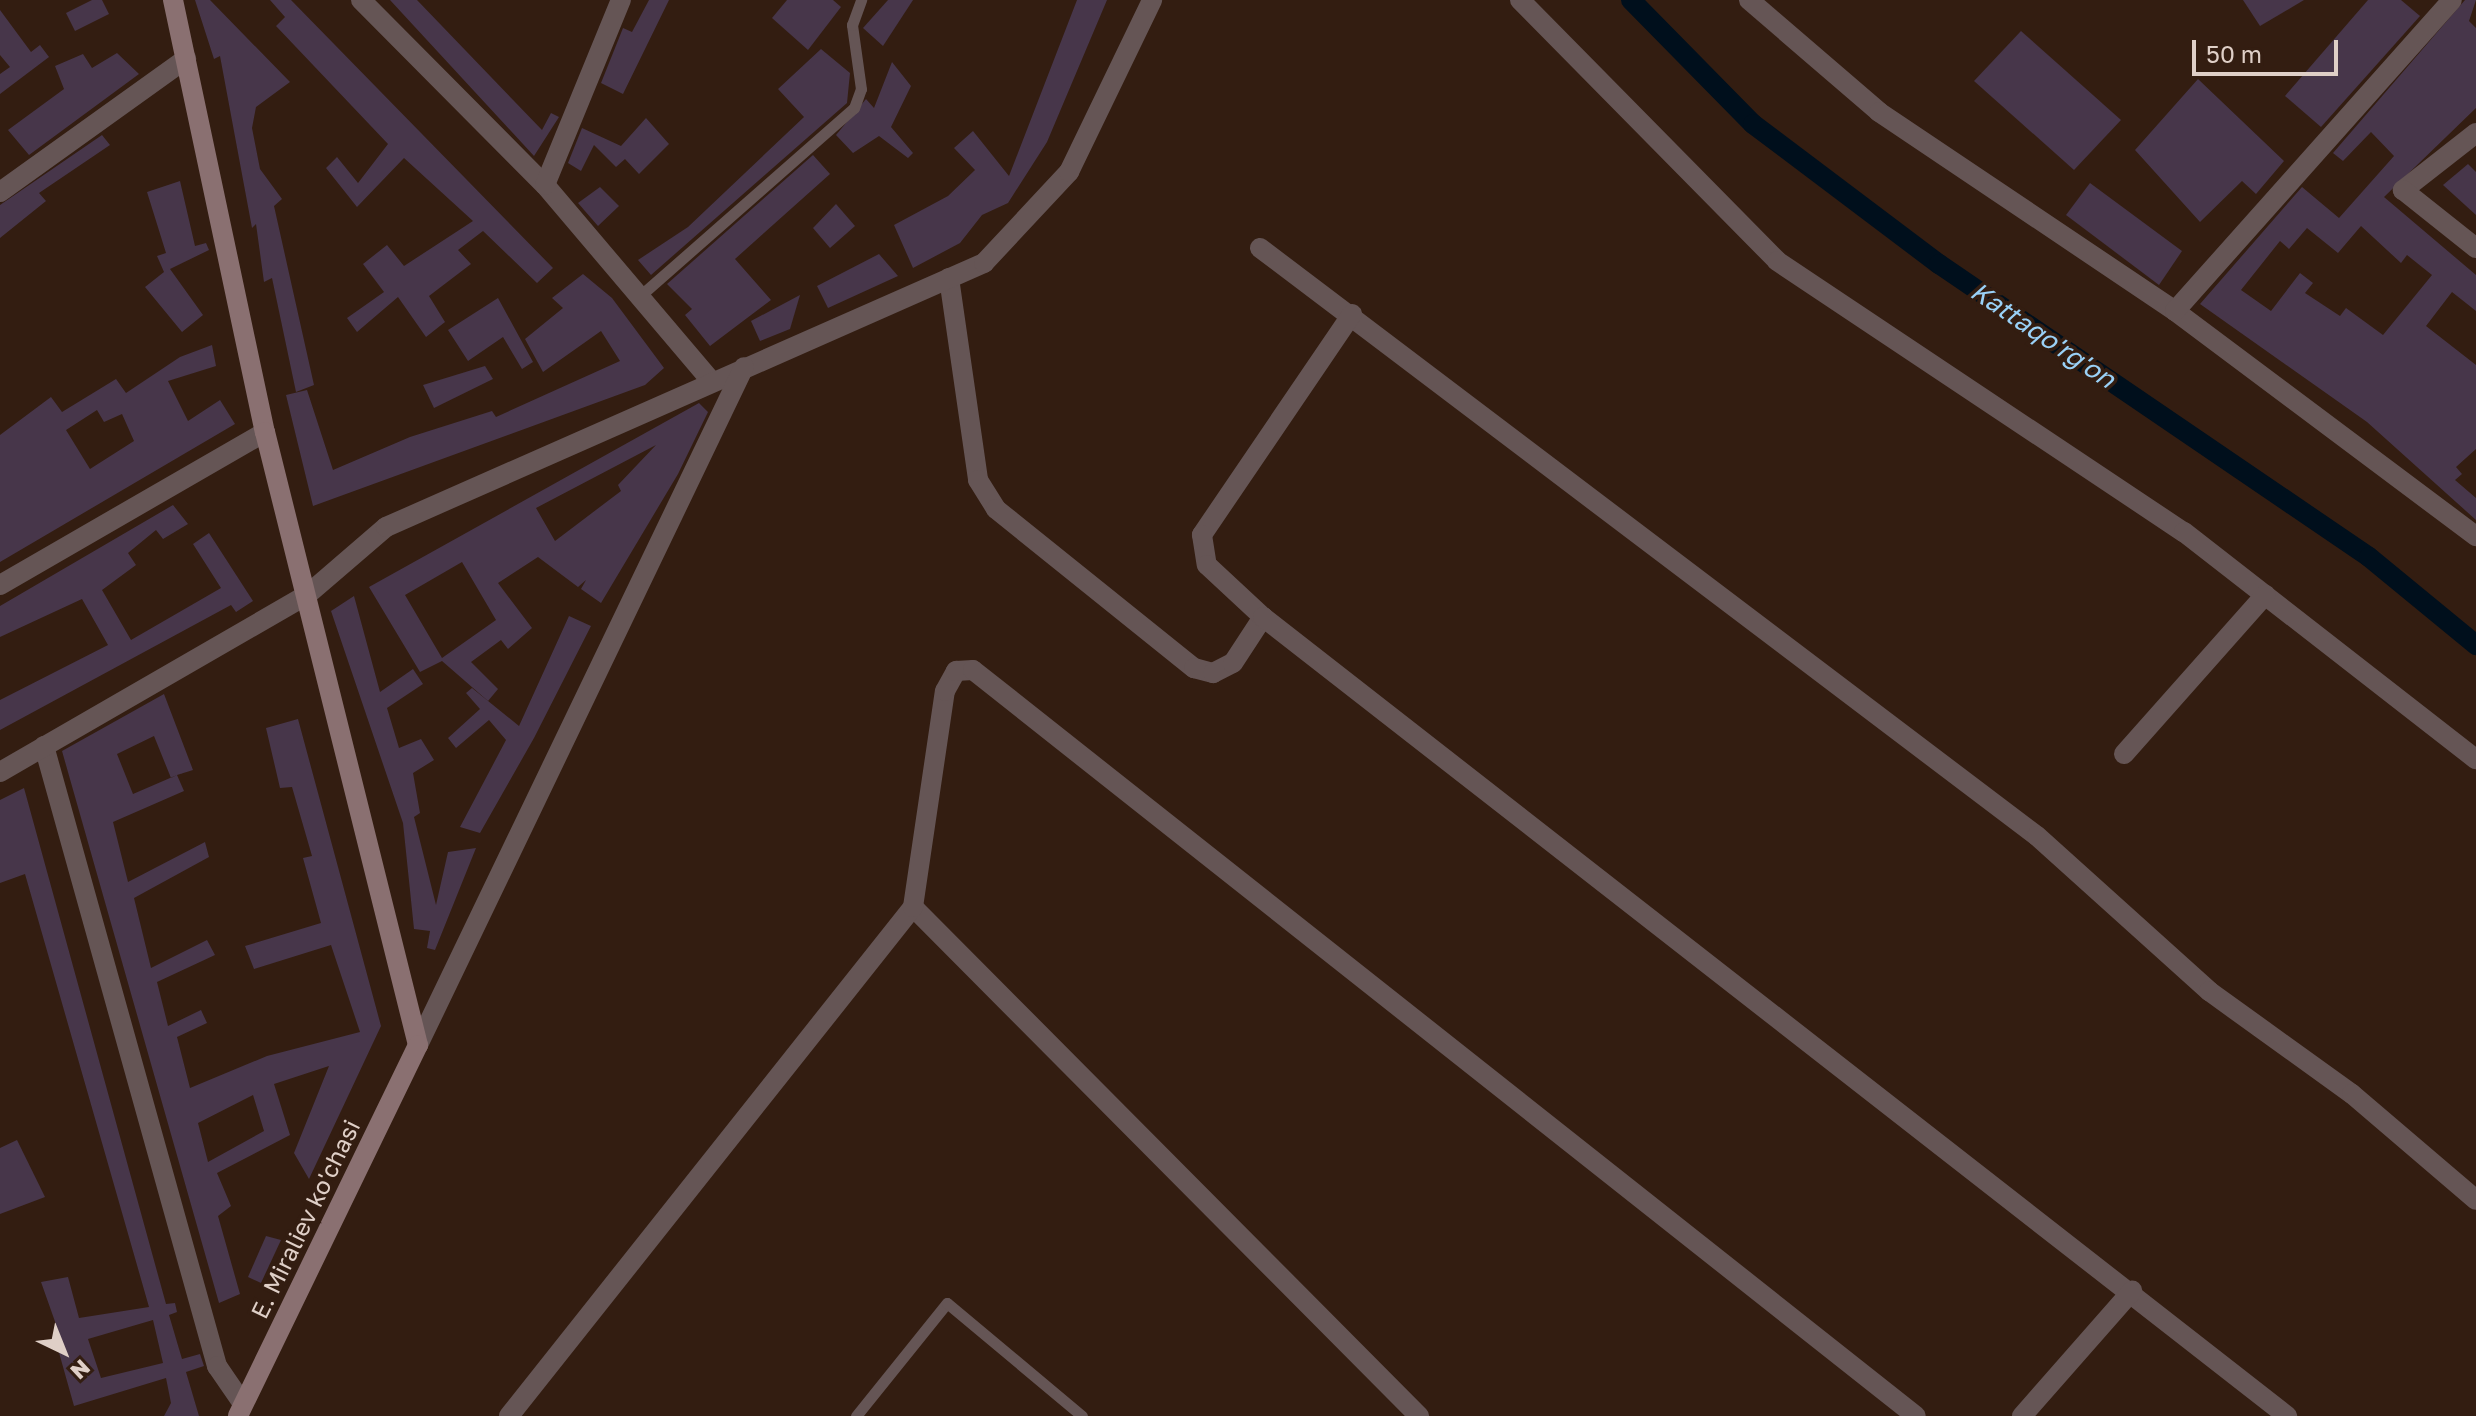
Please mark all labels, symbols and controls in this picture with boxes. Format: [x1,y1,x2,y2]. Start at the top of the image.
scale bar [2196,24,2342,74]
text: 50 m [2206,39,2262,68]
water label: Kattaqo'rg'on [1965,275,2121,395]
street label: E. Miraliev ko'chasi [244,1115,366,1323]
north arrow [24,1312,104,1392]
text: N [65,1354,96,1385]

